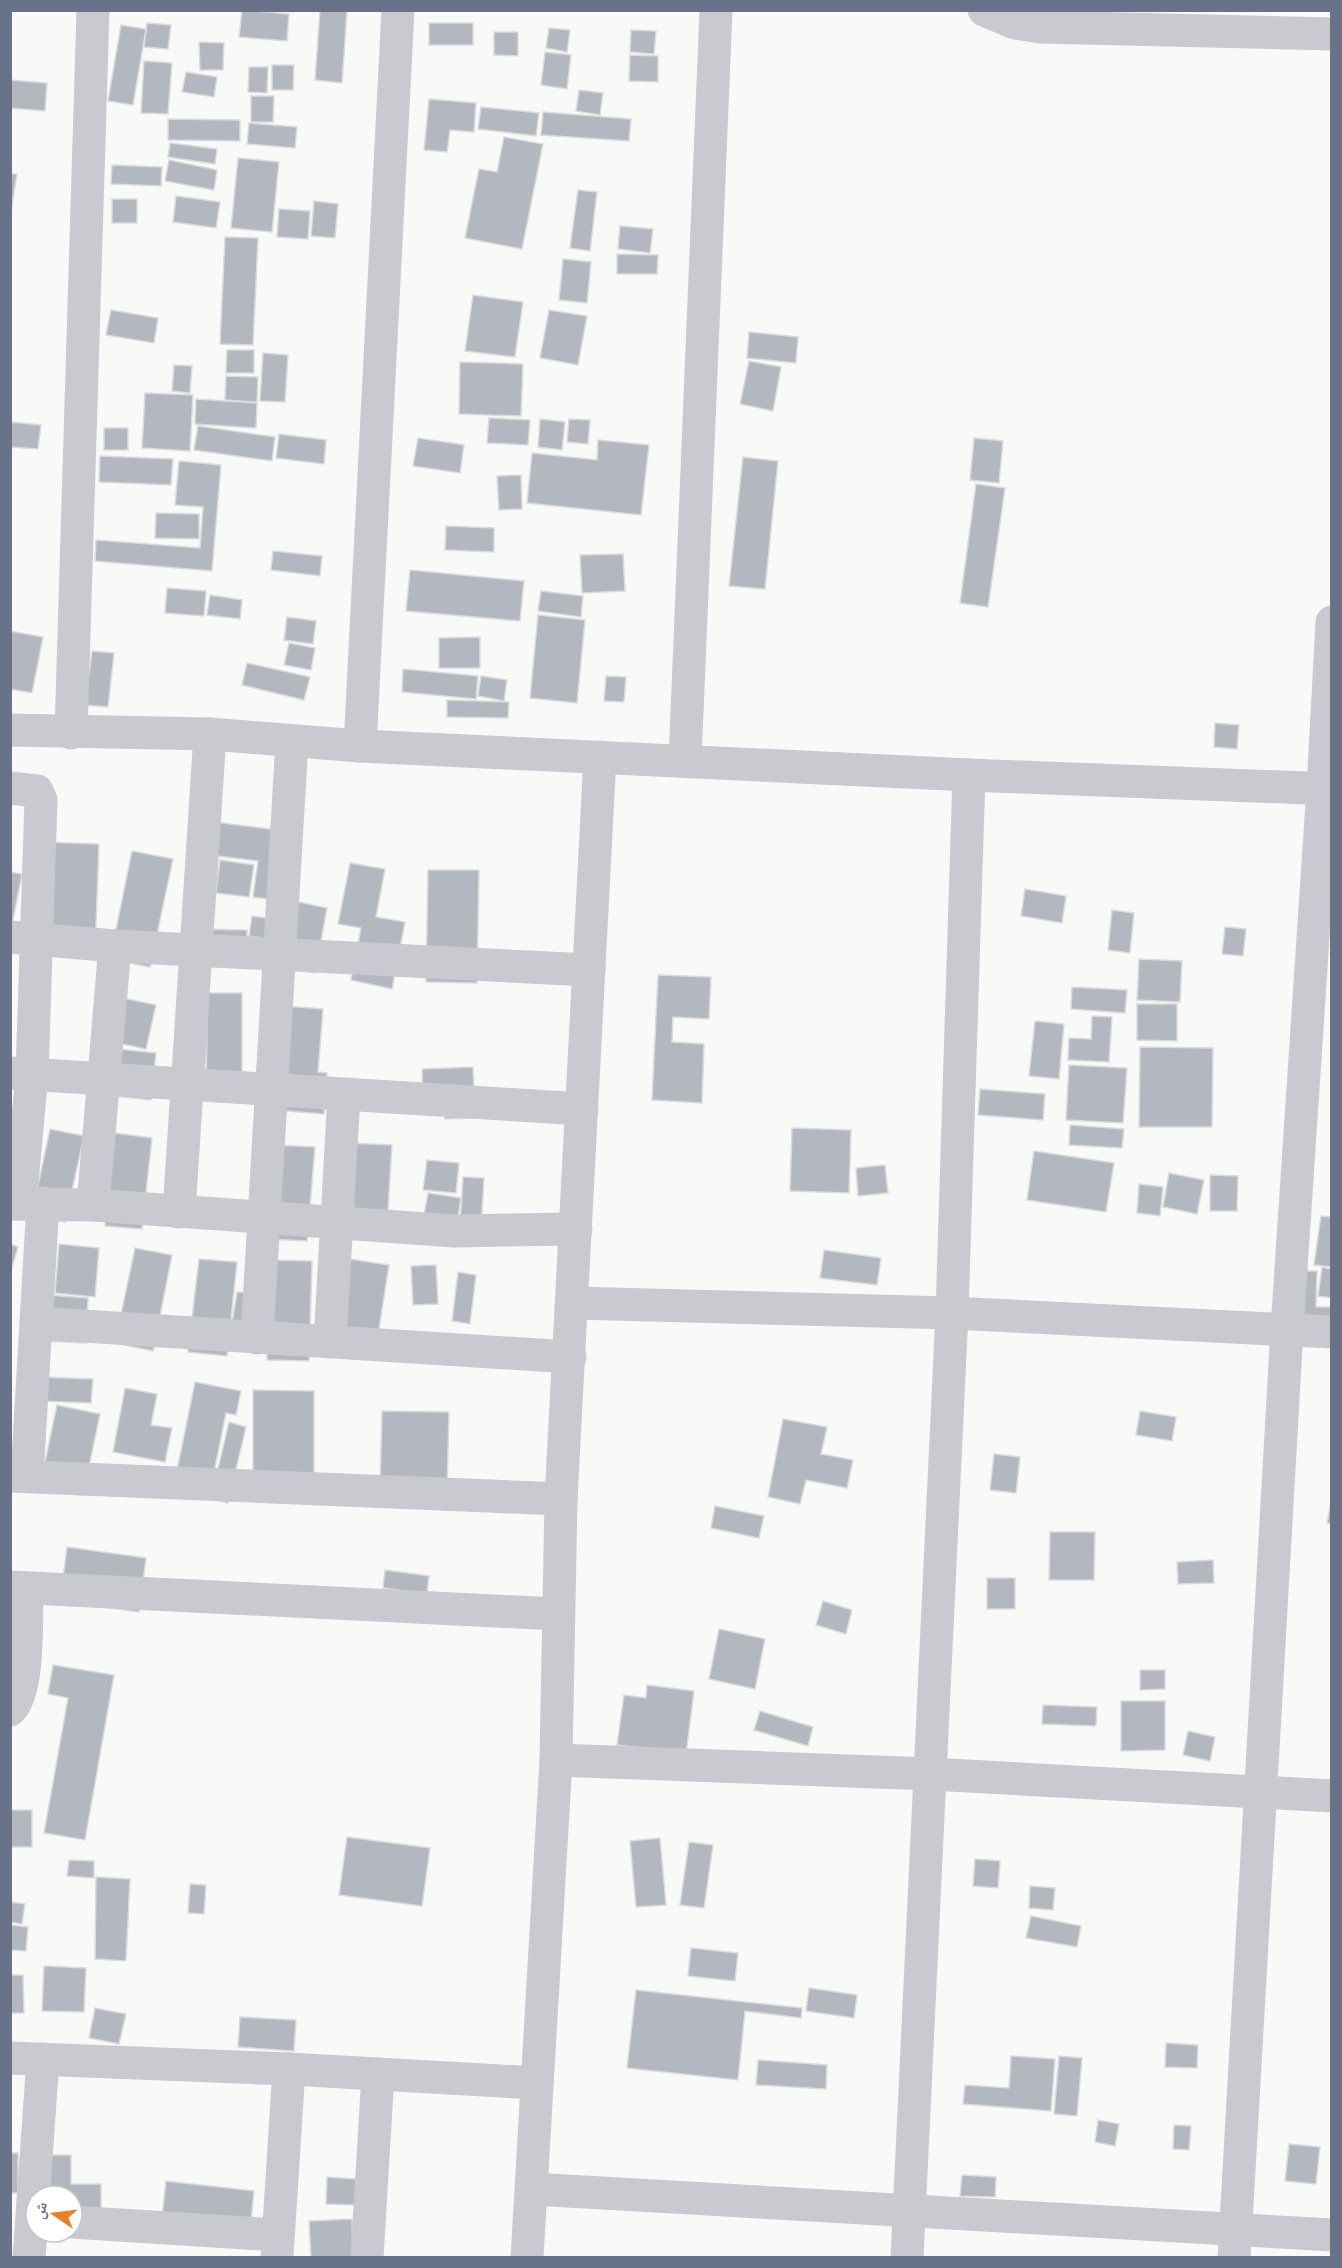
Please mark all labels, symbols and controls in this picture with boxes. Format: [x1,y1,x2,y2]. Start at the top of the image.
north arrow [24,2184,84,2244]
text: ش [28,2200,51,2221]

